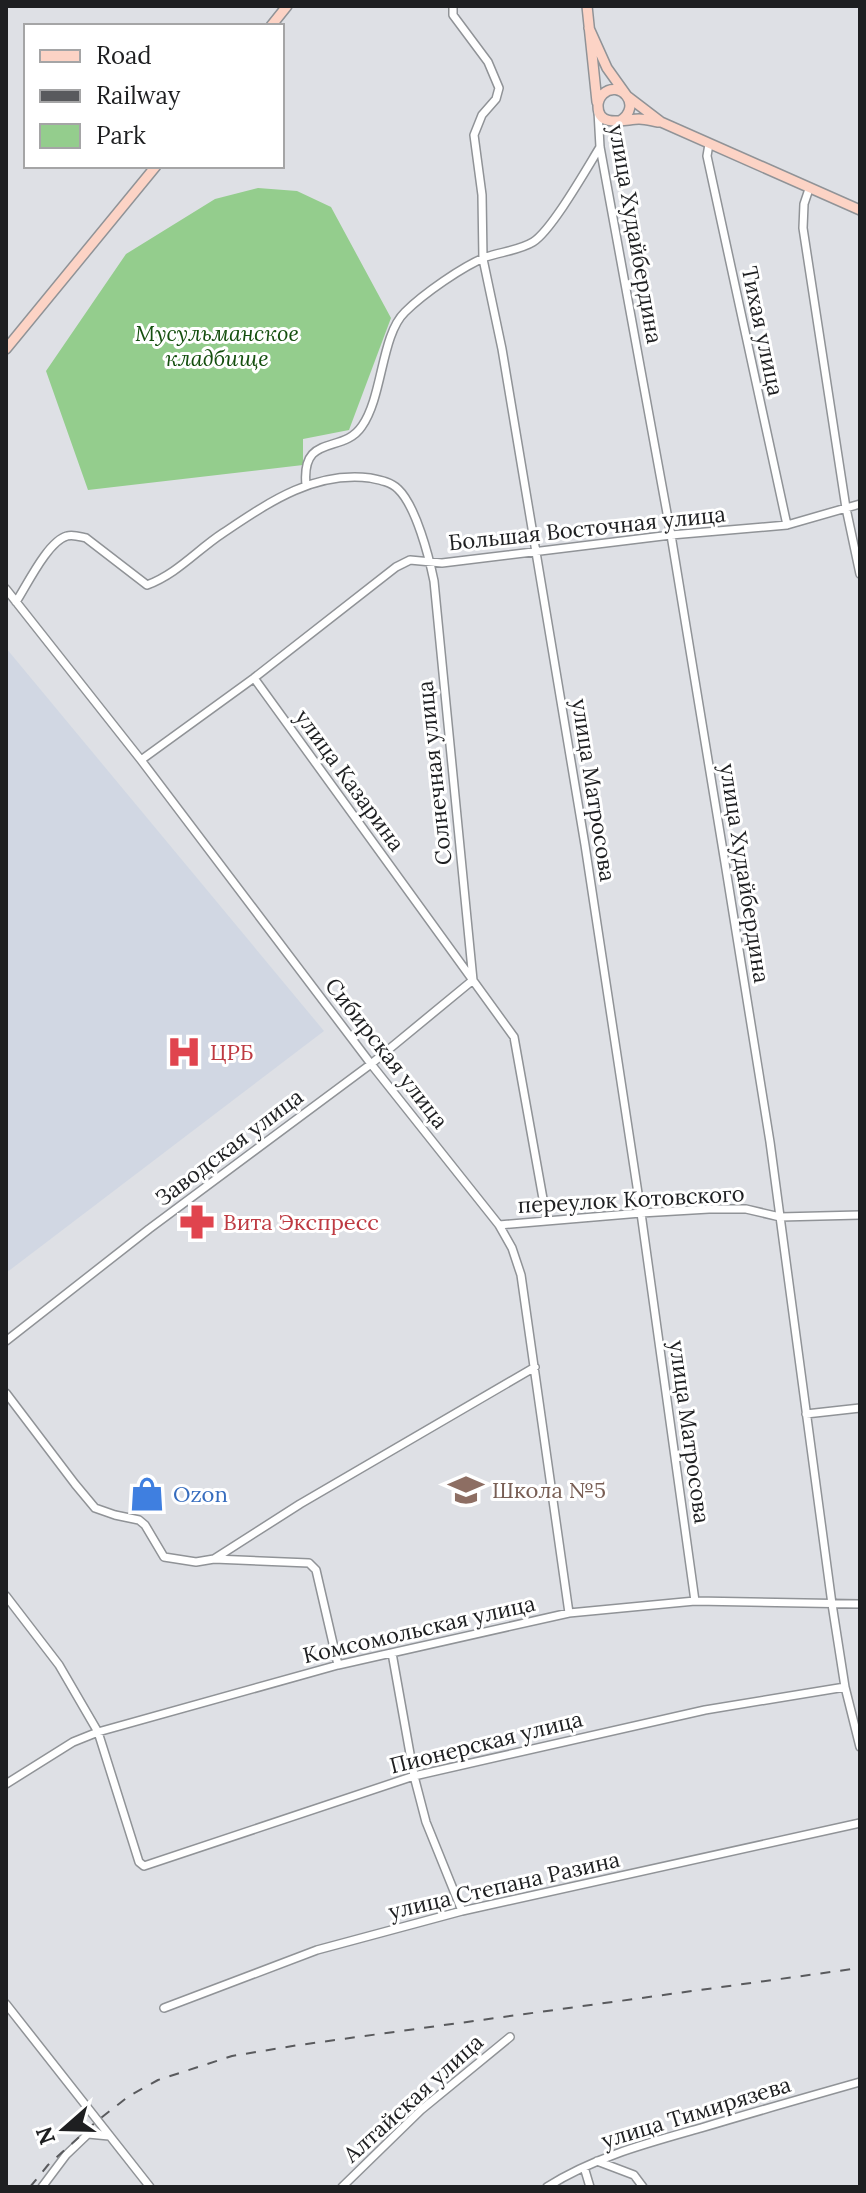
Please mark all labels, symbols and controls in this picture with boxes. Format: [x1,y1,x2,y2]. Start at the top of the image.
legend [24,24,284,168]
text: Road [96,40,152,71]
text: Railway [96,80,181,111]
text: Park [96,120,146,151]
street label: улица Худайбердина [603,122,669,346]
street label: Тихая улица [736,264,790,398]
park label: Мусульманское кладбище [135,319,299,372]
street label: Большая Восточная улица [447,500,727,556]
street label: Солнечная улица [410,679,458,867]
street label: улица Матросова [566,697,622,883]
street label: улица Казарина [289,703,411,857]
street label: улица Худайбердина [714,761,776,985]
street label: Сибирская улица [319,972,455,1134]
hospital icon: ЦРБ [165,1033,203,1071]
place label: ЦРБ [210,1038,254,1066]
street label: Заводская улица [149,1082,309,1212]
street label: переулок Котовского [517,1179,745,1219]
pharmacy icon: Вита Экспресс [178,1203,216,1241]
place label: Вита Экспресс [223,1208,379,1236]
street label: улица Матросова [663,1339,717,1525]
school or university icon: Школа №5 [447,1471,485,1509]
shop icon: Ozon [128,1475,166,1513]
place label: Школа №5 [492,1476,606,1504]
place label: Ozon [173,1480,228,1508]
street label: Комсомольская улица [300,1589,538,1669]
street label: Пионерская улица [387,1704,585,1780]
street label: улица Степана Разина [386,1845,622,1925]
street label: Алтайская улица [336,2028,489,2169]
street label: улица Тимирязева [598,2070,794,2154]
north arrow [24,2089,104,2169]
text: N [29,2123,61,2149]

